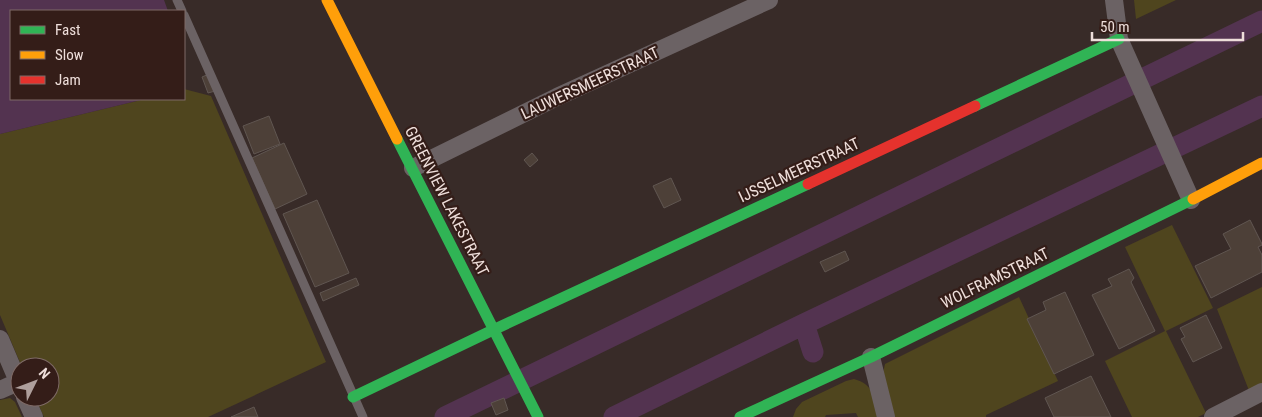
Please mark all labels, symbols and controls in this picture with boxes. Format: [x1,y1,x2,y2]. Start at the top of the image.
legend [10,10,185,100]
scale bar [1092,10,1243,42]
text: 50 m [1100,18,1130,36]
text: Fast [55,21,80,39]
street label: LAUWERSMEERSTRAAT [518,43,662,123]
text: Slow [55,46,84,64]
text: Jam [55,71,81,89]
street label: GREENVIEW LAKESTRAAT [401,123,493,279]
street label: IJSSELMEERSTRAAT [736,134,862,206]
street label: WOLFRAMSTRAAT [938,244,1052,312]
north arrow [10,357,60,407]
text: N [36,365,53,382]

